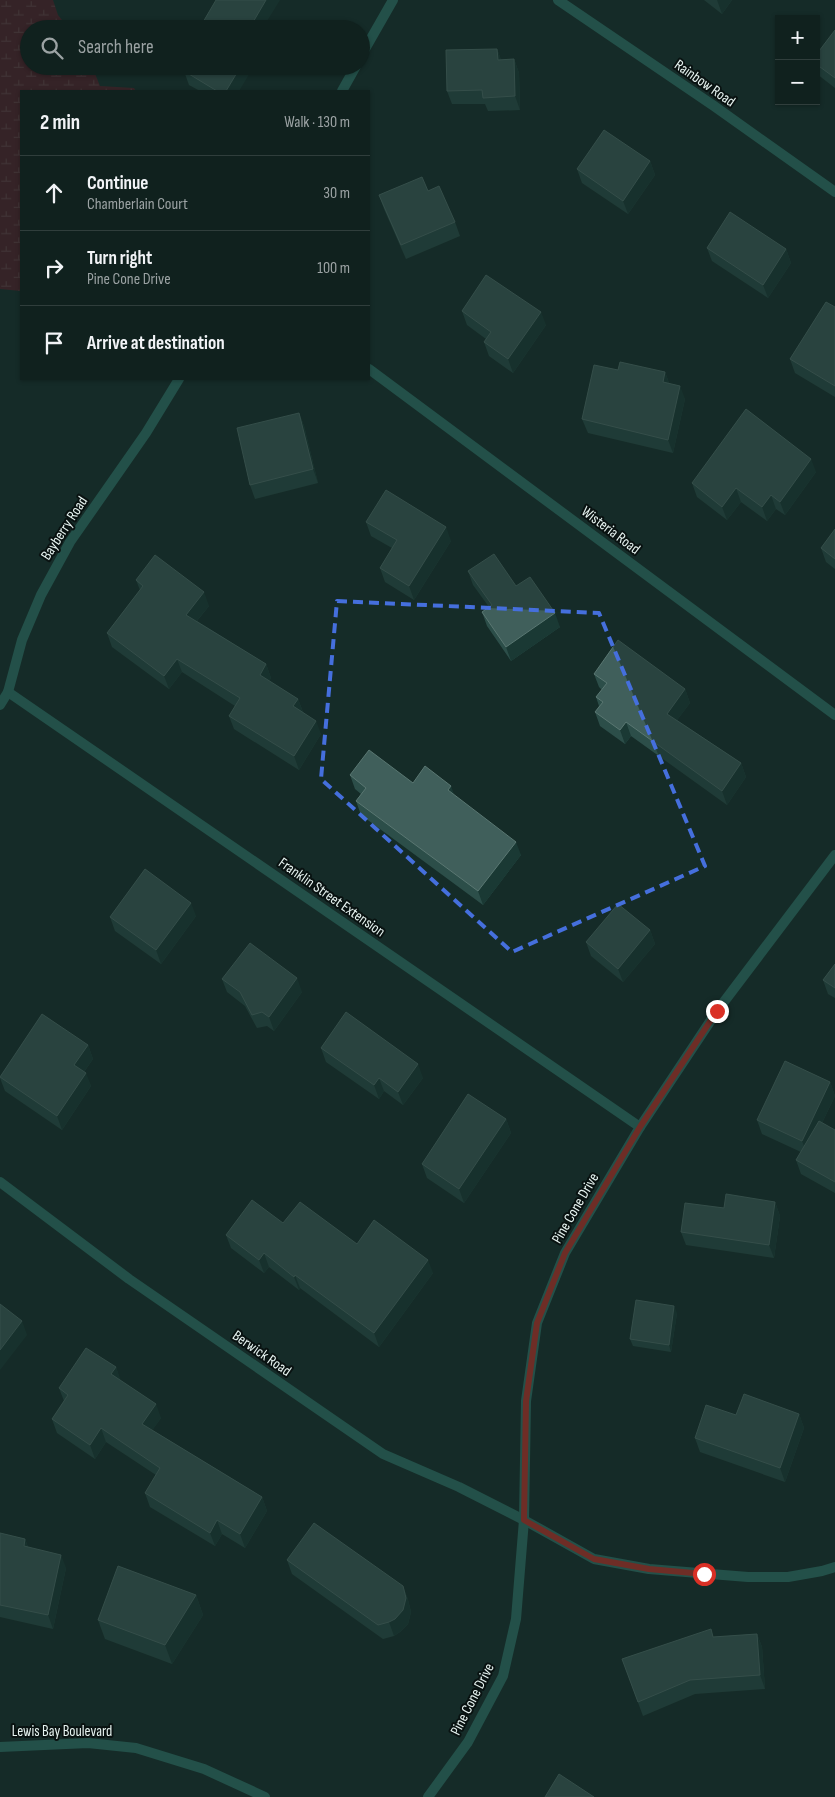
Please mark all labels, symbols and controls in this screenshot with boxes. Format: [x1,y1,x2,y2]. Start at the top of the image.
map controls [775,15,820,105]
button: + [775,15,820,60]
search box [20,20,370,75]
icon: search [38,34,66,62]
text: Search here [78,36,154,59]
street label: Rainbow Road [671,56,739,111]
button: − [775,60,820,105]
text: 2 min [40,110,80,135]
text: Walk · 130 m [284,113,350,132]
text: Continue [87,172,148,195]
icon: ahead [40,179,68,207]
text: 30 m [323,184,350,203]
text: Chamberlain Court [87,195,188,214]
text: Turn right [87,247,152,270]
icon: right [40,254,68,282]
text: 100 m [317,259,350,278]
text: Pine Cone Drive [87,270,171,289]
icon: arrive [40,329,68,357]
text: Arrive at destination [87,332,225,355]
street label: Bayberry Road [37,493,92,564]
street label: Wisteria Road [578,502,644,559]
street label: Franklin Street Extension [275,854,389,941]
route end [706,1000,729,1023]
street label: Pine Cone Drive [548,1170,603,1247]
street label: Berwick Road [229,1326,295,1381]
route start [693,1563,716,1586]
street label: Pine Cone Drive [446,1660,499,1738]
street label: Lewis Bay Boulevard [12,1722,112,1741]

